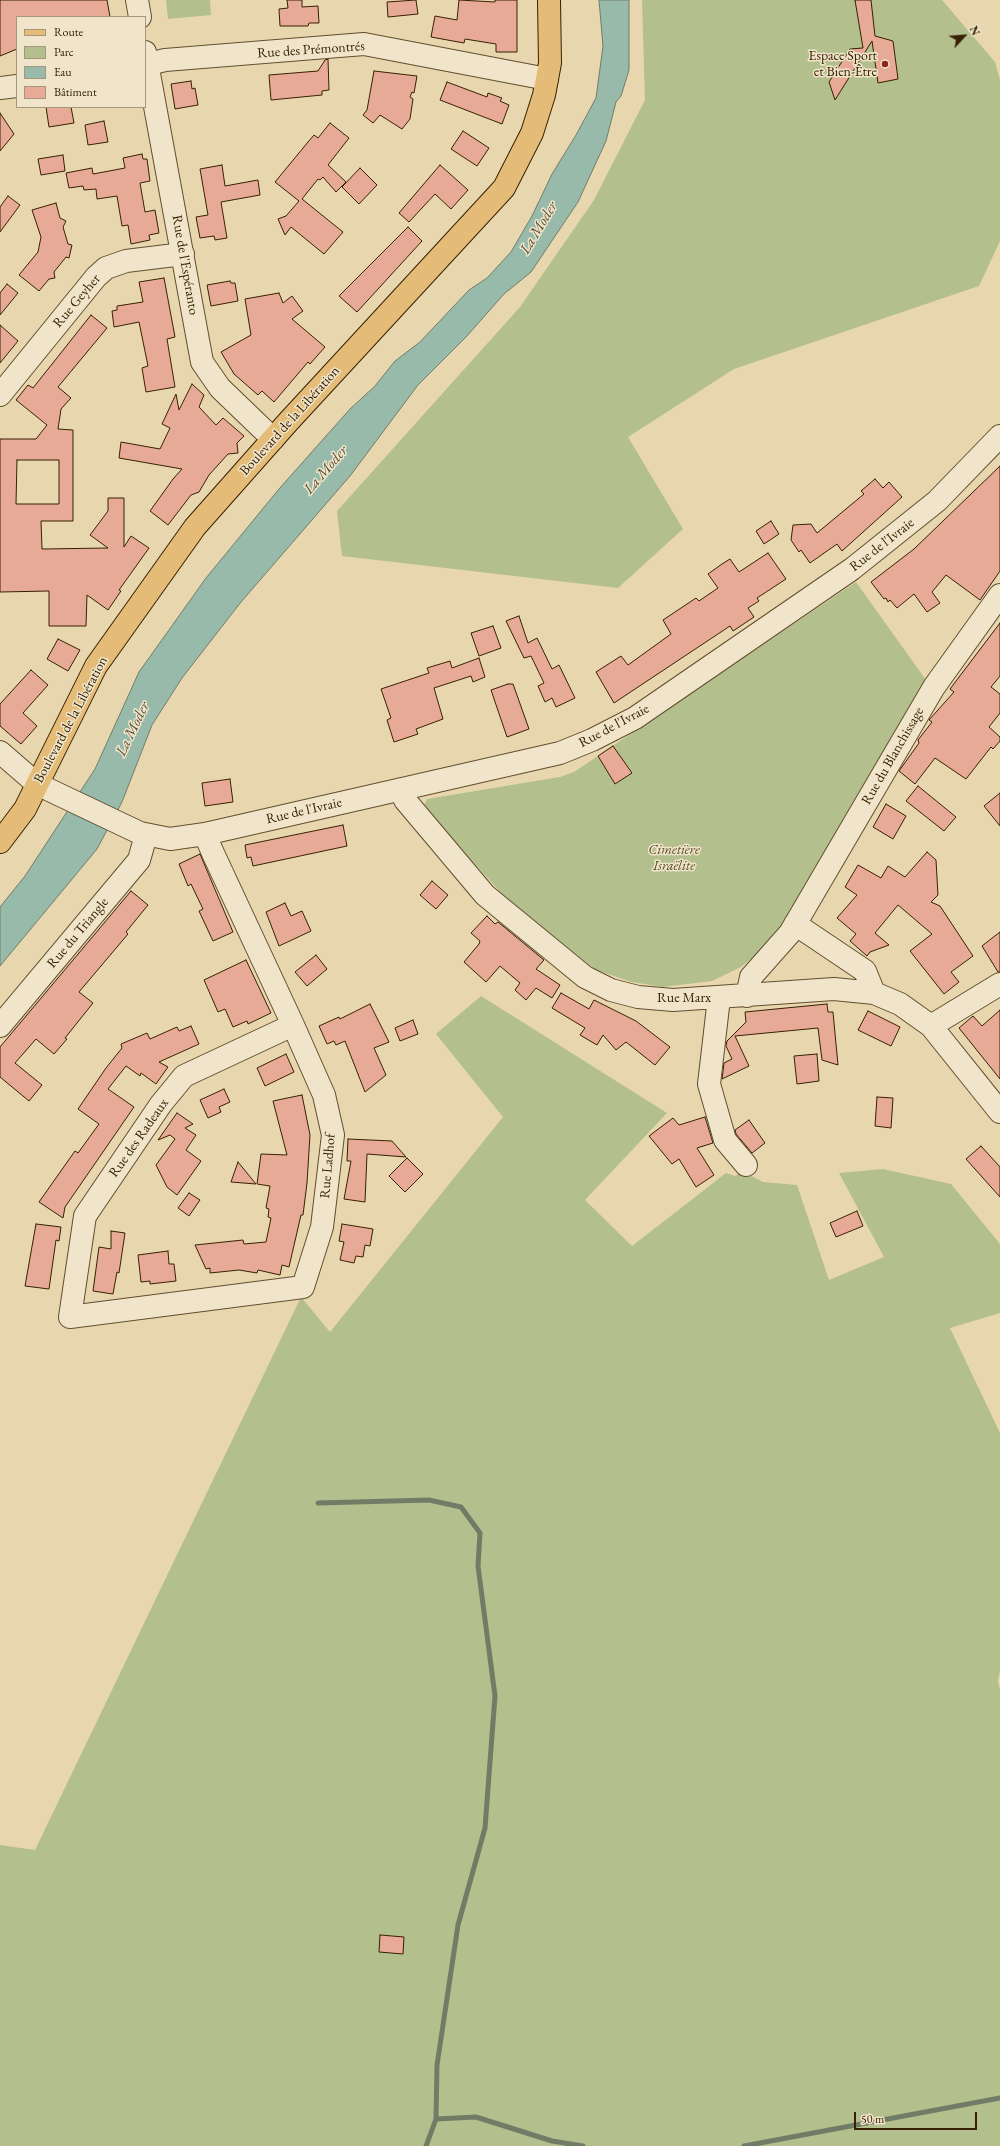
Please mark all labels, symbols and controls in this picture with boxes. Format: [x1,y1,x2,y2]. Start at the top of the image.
legend [16,16,146,108]
north arrow [944,16,984,56]
text: Route [54,24,83,40]
text: N [967,24,983,38]
street label: Rue des Prémontrés [257,38,365,62]
text: Parc [54,44,74,60]
place label: Espace Sport et Bien-Être [809,48,877,80]
marker: Espace Sport et Bien-Être [880,59,890,69]
text: Eau [54,64,72,80]
text: Bâtiment [54,84,97,100]
water label: La Moder [516,198,562,258]
street label: Rue de l'Espéranto [168,214,202,316]
street label: Rue Geyher [50,271,104,331]
street label: Boulevard de la Libération [237,363,343,479]
water label: La Moder [300,442,352,498]
street label: Rue de l'Ivraie [846,515,918,575]
street label: Boulevard de la Libération [30,654,112,786]
water label: La Moder [112,699,154,759]
street label: Rue de l'Ivraie [576,700,652,752]
street label: Rue du Blanchissage [858,704,928,808]
street label: Rue de l'Ivraie [265,794,343,828]
park label: Cimetière Israëlite [648,842,700,874]
street label: Rue du Triangle [44,894,112,972]
street label: Rue Marx [657,990,711,1006]
street label: Rue des Radeaux [106,1095,172,1181]
street label: Rue Ladhof [317,1133,339,1199]
scale bar [856,2104,979,2130]
text: 50 m [861,2111,884,2127]

